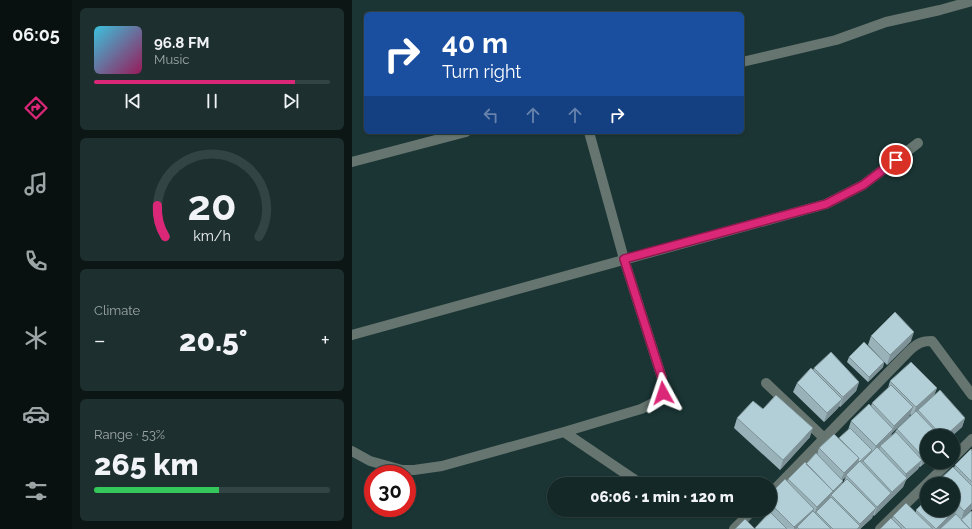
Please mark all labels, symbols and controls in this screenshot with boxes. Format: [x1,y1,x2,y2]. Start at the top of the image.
text: 06:05 [12,24,60,45]
text: 40 m [442,27,508,60]
icon: right [376,28,428,80]
text: 96.8 FM [154,34,210,52]
text: Music [154,52,189,67]
text: Turn right [442,61,521,82]
icon: previous [122,90,144,112]
icon: pause [201,90,223,112]
icon: next [280,90,302,112]
icon: directions [22,94,50,122]
icon: left [480,104,502,126]
icon: ahead [522,104,544,126]
icon: ahead [564,104,586,126]
icon: right [606,104,628,126]
pin [879,143,913,177]
icon: arrive [885,149,907,171]
icon: music [22,170,50,198]
text: 20 [188,181,236,230]
text: km/h [193,228,231,244]
icon: phone [22,247,50,275]
text: Climate [94,303,140,318]
text: 20.5° [179,323,248,358]
icon: climate [22,324,50,352]
text: − [94,327,106,353]
text: + [321,327,330,353]
position arrow [642,372,684,414]
icon: car [22,400,50,428]
text: Range · 53% [94,427,165,442]
map controls [920,429,960,517]
button: search [920,429,960,469]
text: 265 km [94,447,199,482]
speed limit sign: 30 [364,465,416,517]
icon: filters [22,477,50,505]
button: layers [920,477,960,517]
text: 06:06 · 1 min · 120 m [590,488,734,506]

